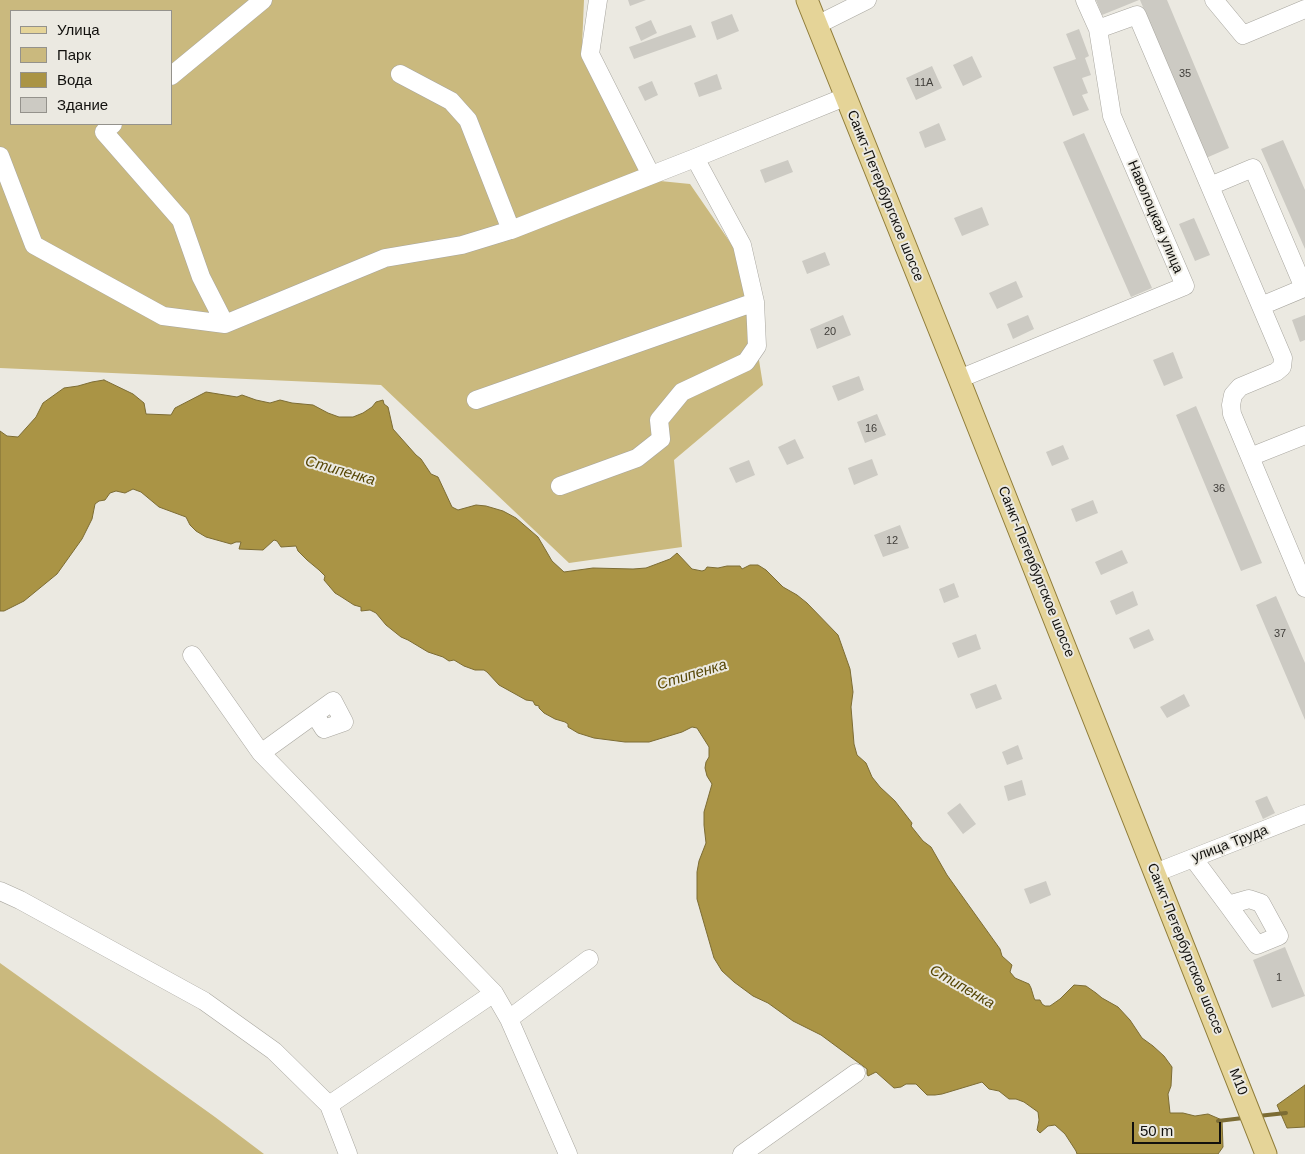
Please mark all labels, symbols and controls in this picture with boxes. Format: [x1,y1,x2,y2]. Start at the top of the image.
legend [10,10,172,125]
text: Улица [57,21,100,38]
text: Парк [57,46,91,63]
house number: 35 [1179,67,1191,81]
text: Вода [57,71,92,88]
house number: 11А [915,76,933,90]
text: Здание [57,96,108,113]
street label: Санкт-Петербургское шоссе [843,108,927,284]
street label: Наволоцкая улица [1124,158,1186,276]
house number: 20 [824,325,836,339]
house number: 16 [865,422,877,436]
water label: Стипенка [303,452,377,490]
house number: 36 [1213,482,1225,496]
street label: Санкт-Петербургское шоссе [994,484,1078,660]
house number: 12 [886,534,898,548]
house number: 37 [1274,627,1286,641]
water label: Стипенка [655,656,729,694]
street label: улица Труда [1190,822,1270,866]
street label: Санкт-Петербургское шоссе [1143,861,1227,1037]
water label: Стипенка [926,961,998,1013]
house number: 1 [1276,971,1282,985]
street label: M10 [1225,1066,1251,1098]
scale bar [1135,1112,1224,1144]
text: 50 m [1140,1122,1173,1139]

